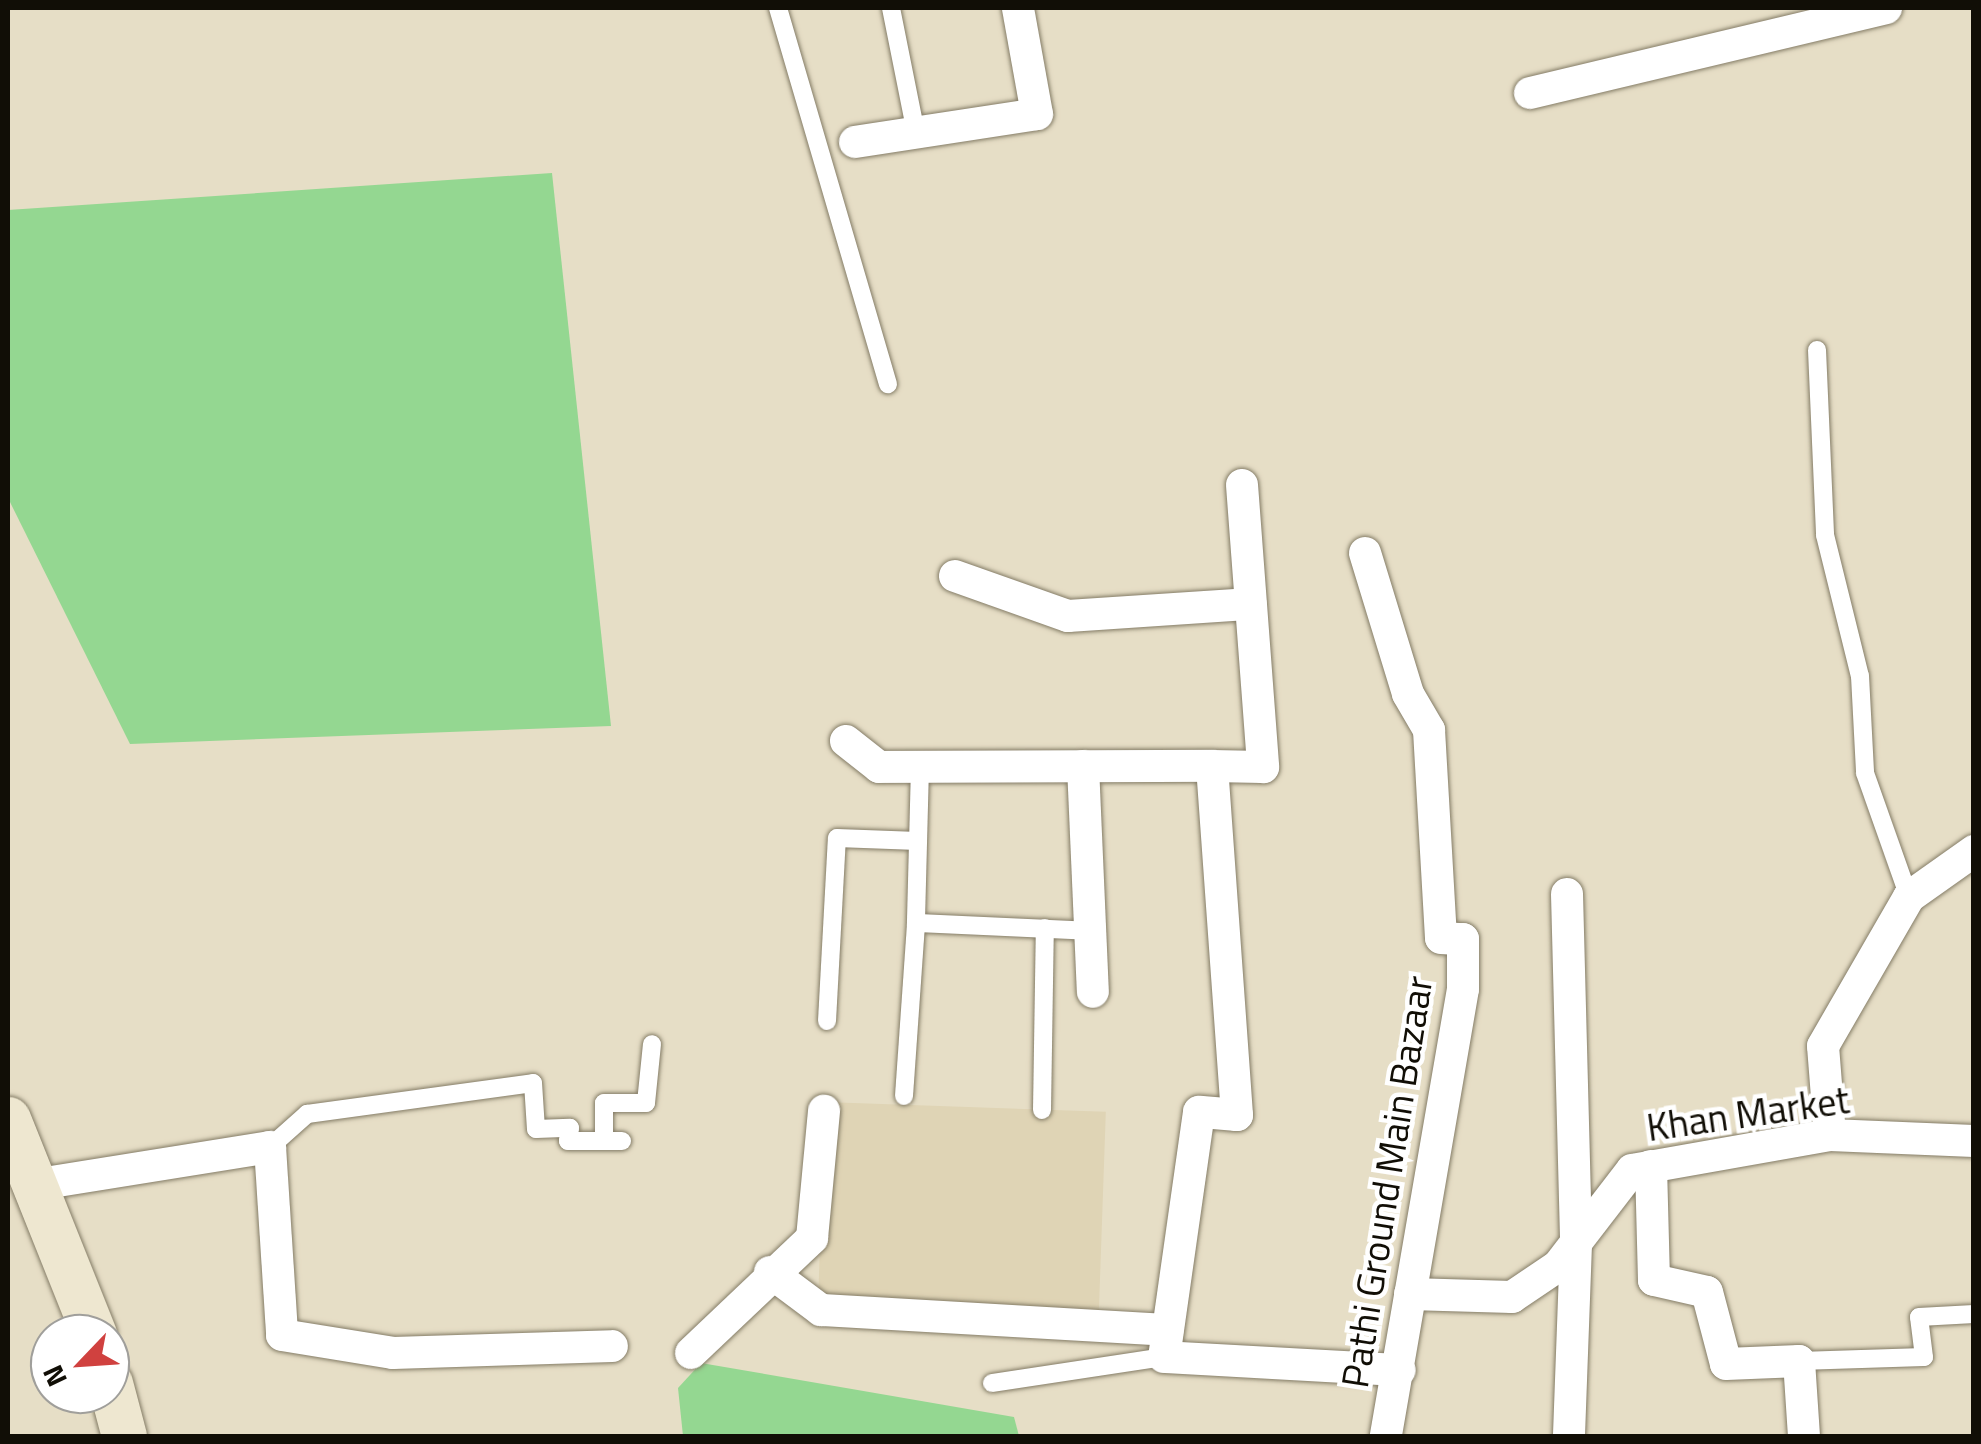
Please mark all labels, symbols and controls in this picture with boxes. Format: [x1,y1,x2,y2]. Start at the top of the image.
street label: Pathi Ground Main Bazaar [1332,973,1442,1391]
street label: Khan Market [1644,1077,1852,1151]
north arrow [30,1314,130,1414]
text: N [31,1358,78,1394]

